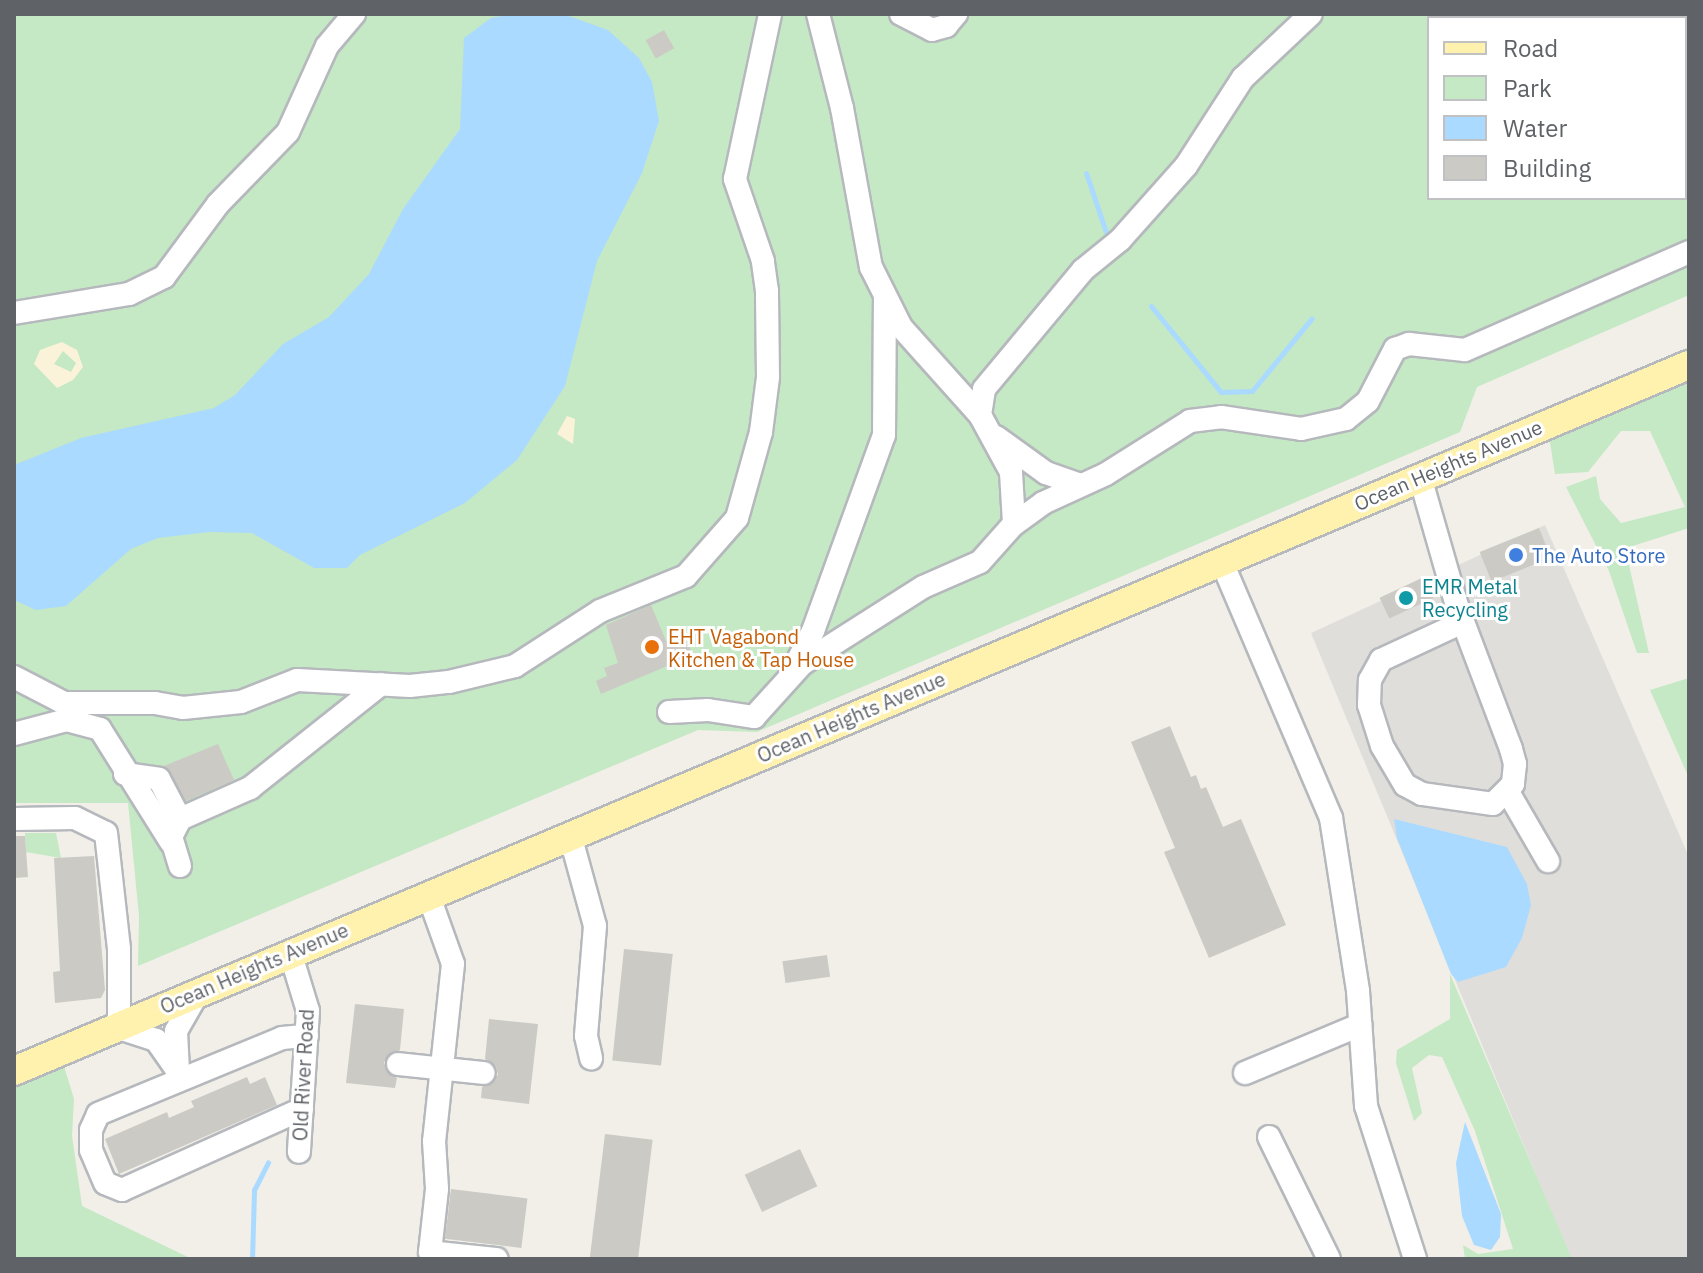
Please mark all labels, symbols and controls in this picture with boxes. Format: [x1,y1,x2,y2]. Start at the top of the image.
legend [1427,16,1687,200]
text: Road [1503,32,1558,64]
text: Park [1503,72,1552,104]
text: Water [1503,112,1567,144]
text: Building [1503,152,1591,184]
street label: Ocean Heights Avenue [1350,414,1546,516]
place label: The Auto Store [1532,543,1666,567]
marker: The Auto Store [1507,546,1525,564]
place label: EMR Metal Recycling [1422,574,1518,621]
marker: EMR Metal Recycling [1397,589,1415,607]
place label: EHT Vagabond Kitchen & Tap House [668,624,854,671]
marker: EHT Vagabond Kitchen & Tap House [643,638,661,656]
street label: Ocean Heights Avenue [753,666,949,768]
street label: Ocean Heights Avenue [156,917,352,1019]
street label: Old River Road [288,1008,318,1142]

